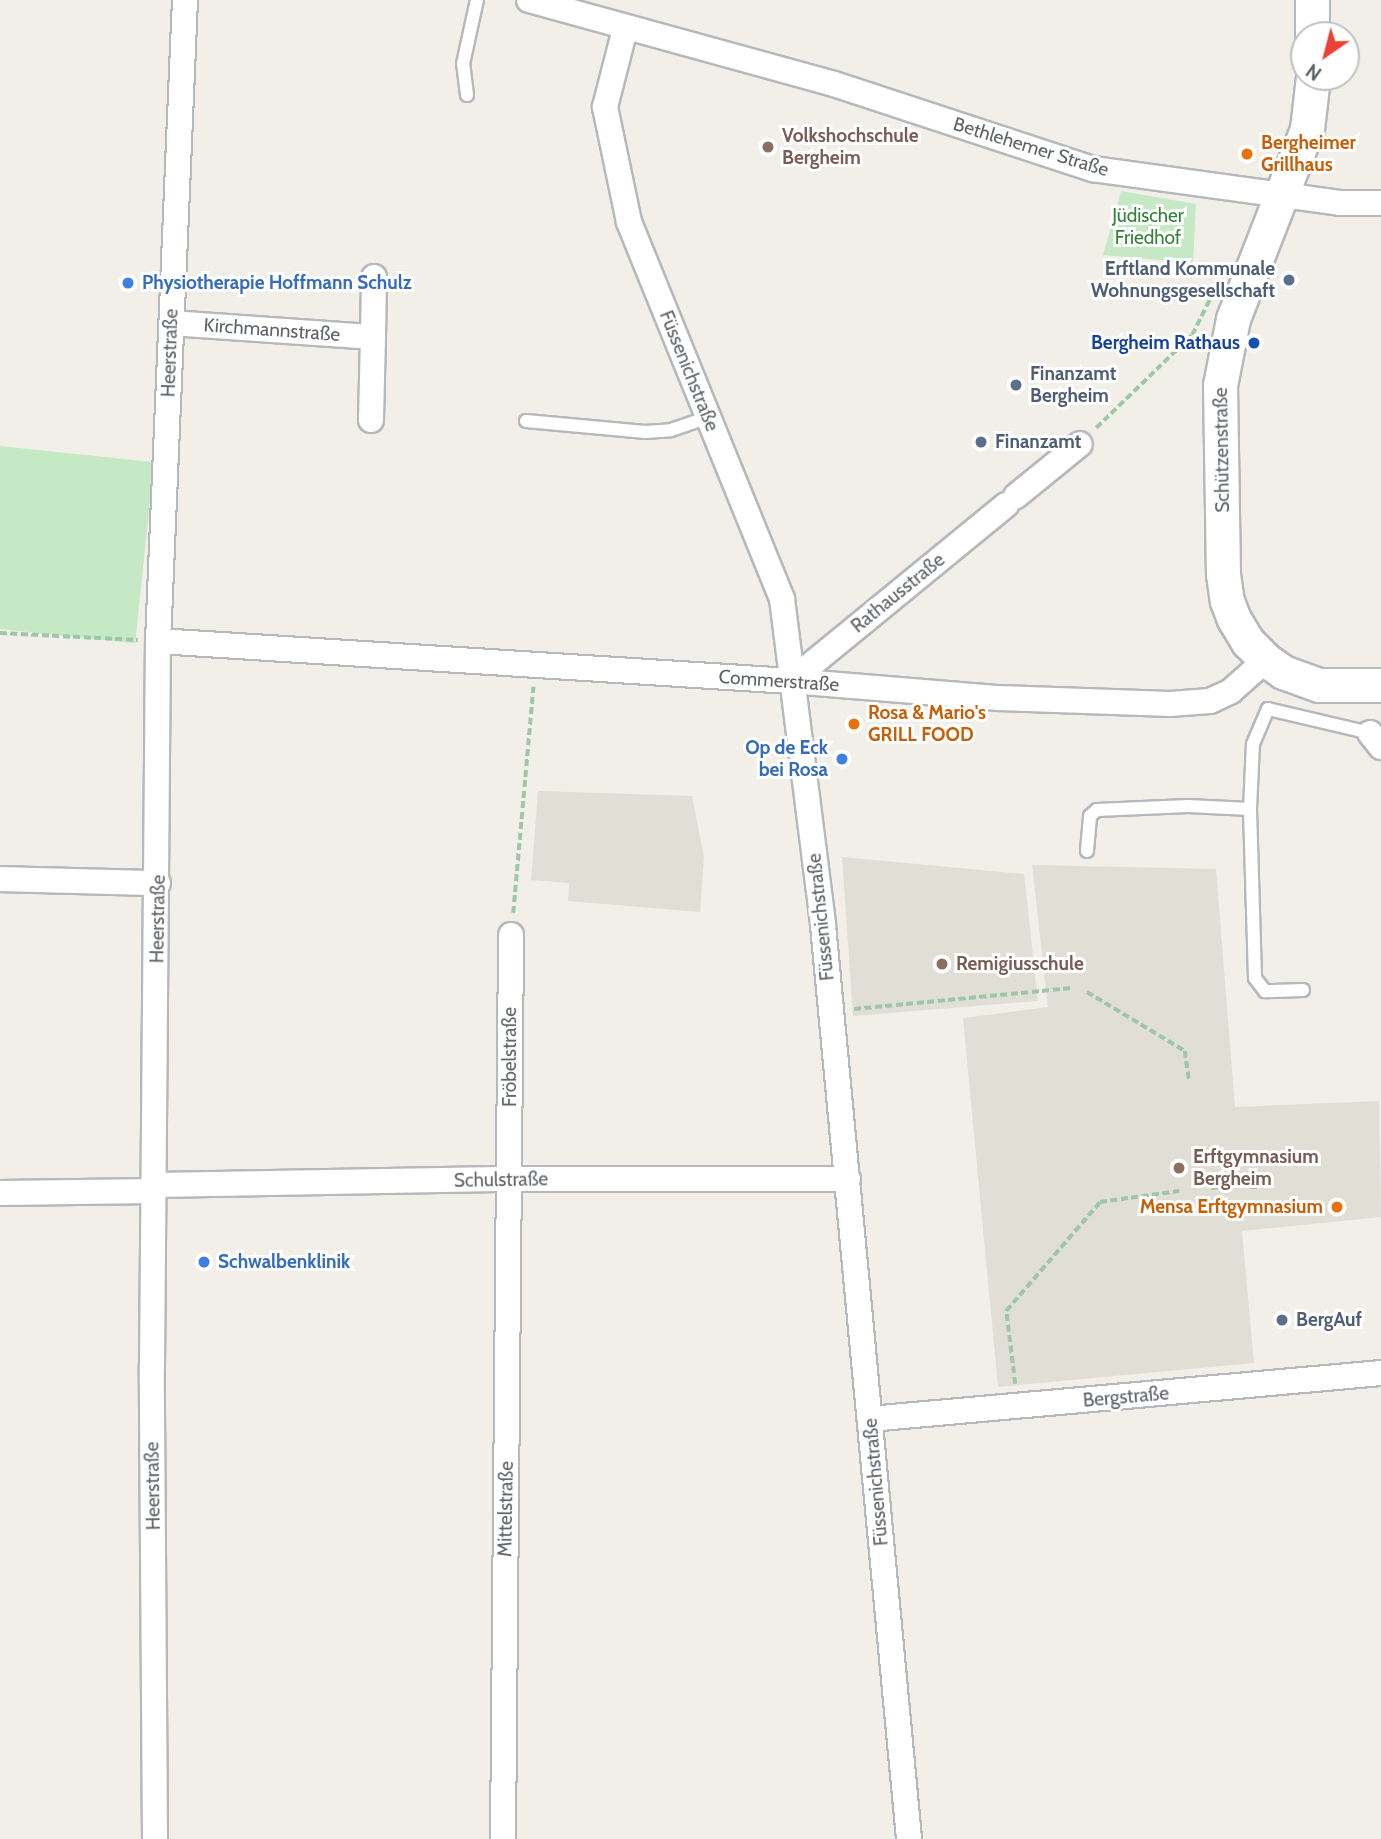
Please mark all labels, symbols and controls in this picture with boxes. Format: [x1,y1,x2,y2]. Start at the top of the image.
north arrow [1290,21,1360,91]
text: N [1302,59,1326,85]
street label: Bethlehemer Straße [950,113,1112,181]
place label: Volkshochschule Bergheim [782,125,919,169]
place label: Bergheimer Grillhaus [1261,132,1356,176]
marker: Volkshochschule Bergheim [760,139,776,155]
marker: Bergheimer Grillhaus [1239,146,1255,162]
park label: Jüdischer Friedhof [1112,205,1184,249]
place label: Erftland Kommunale Wohnungsgesellschaft [1091,258,1275,302]
place label: Physiotherapie Hoffmann Schulz [142,272,412,294]
marker: Erftland Kommunale Wohnungsgesellschaft [1281,272,1297,288]
marker: Physiotherapie Hoffmann Schulz [120,275,136,291]
street label: Füssenichstraße [654,307,724,435]
street label: Heerstraße [157,308,183,398]
street label: Kirchmannstraße [203,314,341,346]
place label: Bergheim Rathaus [1091,332,1240,354]
marker: Bergheim Rathaus [1246,335,1262,351]
place label: Finanzamt Bergheim [1030,363,1116,407]
marker: Finanzamt Bergheim [1008,377,1024,393]
street label: Schützenstraße [1210,387,1234,513]
place label: Finanzamt [995,431,1081,453]
marker: Finanzamt [973,434,989,450]
street label: Rathausstraße [847,548,949,638]
street label: Commerstraße [718,665,840,697]
place label: Rosa & Mario's GRILL FOOD [868,702,986,746]
marker: Rosa & Mario's GRILL FOOD [846,716,862,732]
place label: Op de Eck bei Rosa [745,737,828,781]
marker: Op de Eck bei Rosa [834,751,850,767]
street label: Füssenichstraße [803,852,839,982]
street label: Heerstraße [146,875,170,963]
place label: Remigiusschule [956,953,1084,975]
marker: Remigiusschule [934,956,950,972]
street label: Fröbelstraße [499,1007,521,1107]
place label: Erftgymnasium Bergheim [1193,1146,1319,1190]
marker: Erftgymnasium Bergheim [1171,1160,1187,1176]
street label: Schulstraße [454,1168,548,1192]
place label: Mensa Erftgymnasium [1140,1196,1323,1218]
marker: Mensa Erftgymnasium [1329,1199,1345,1215]
place label: Schwalbenklinik [218,1251,350,1273]
marker: Schwalbenklinik [196,1254,212,1270]
place label: BergAuf [1296,1309,1362,1331]
marker: BergAuf [1274,1312,1290,1328]
street label: Bergstraße [1082,1382,1170,1412]
street label: Füssenichstraße [859,1417,893,1547]
street label: Heerstraße [141,1442,165,1530]
street label: Mittelstraße [494,1461,518,1557]

